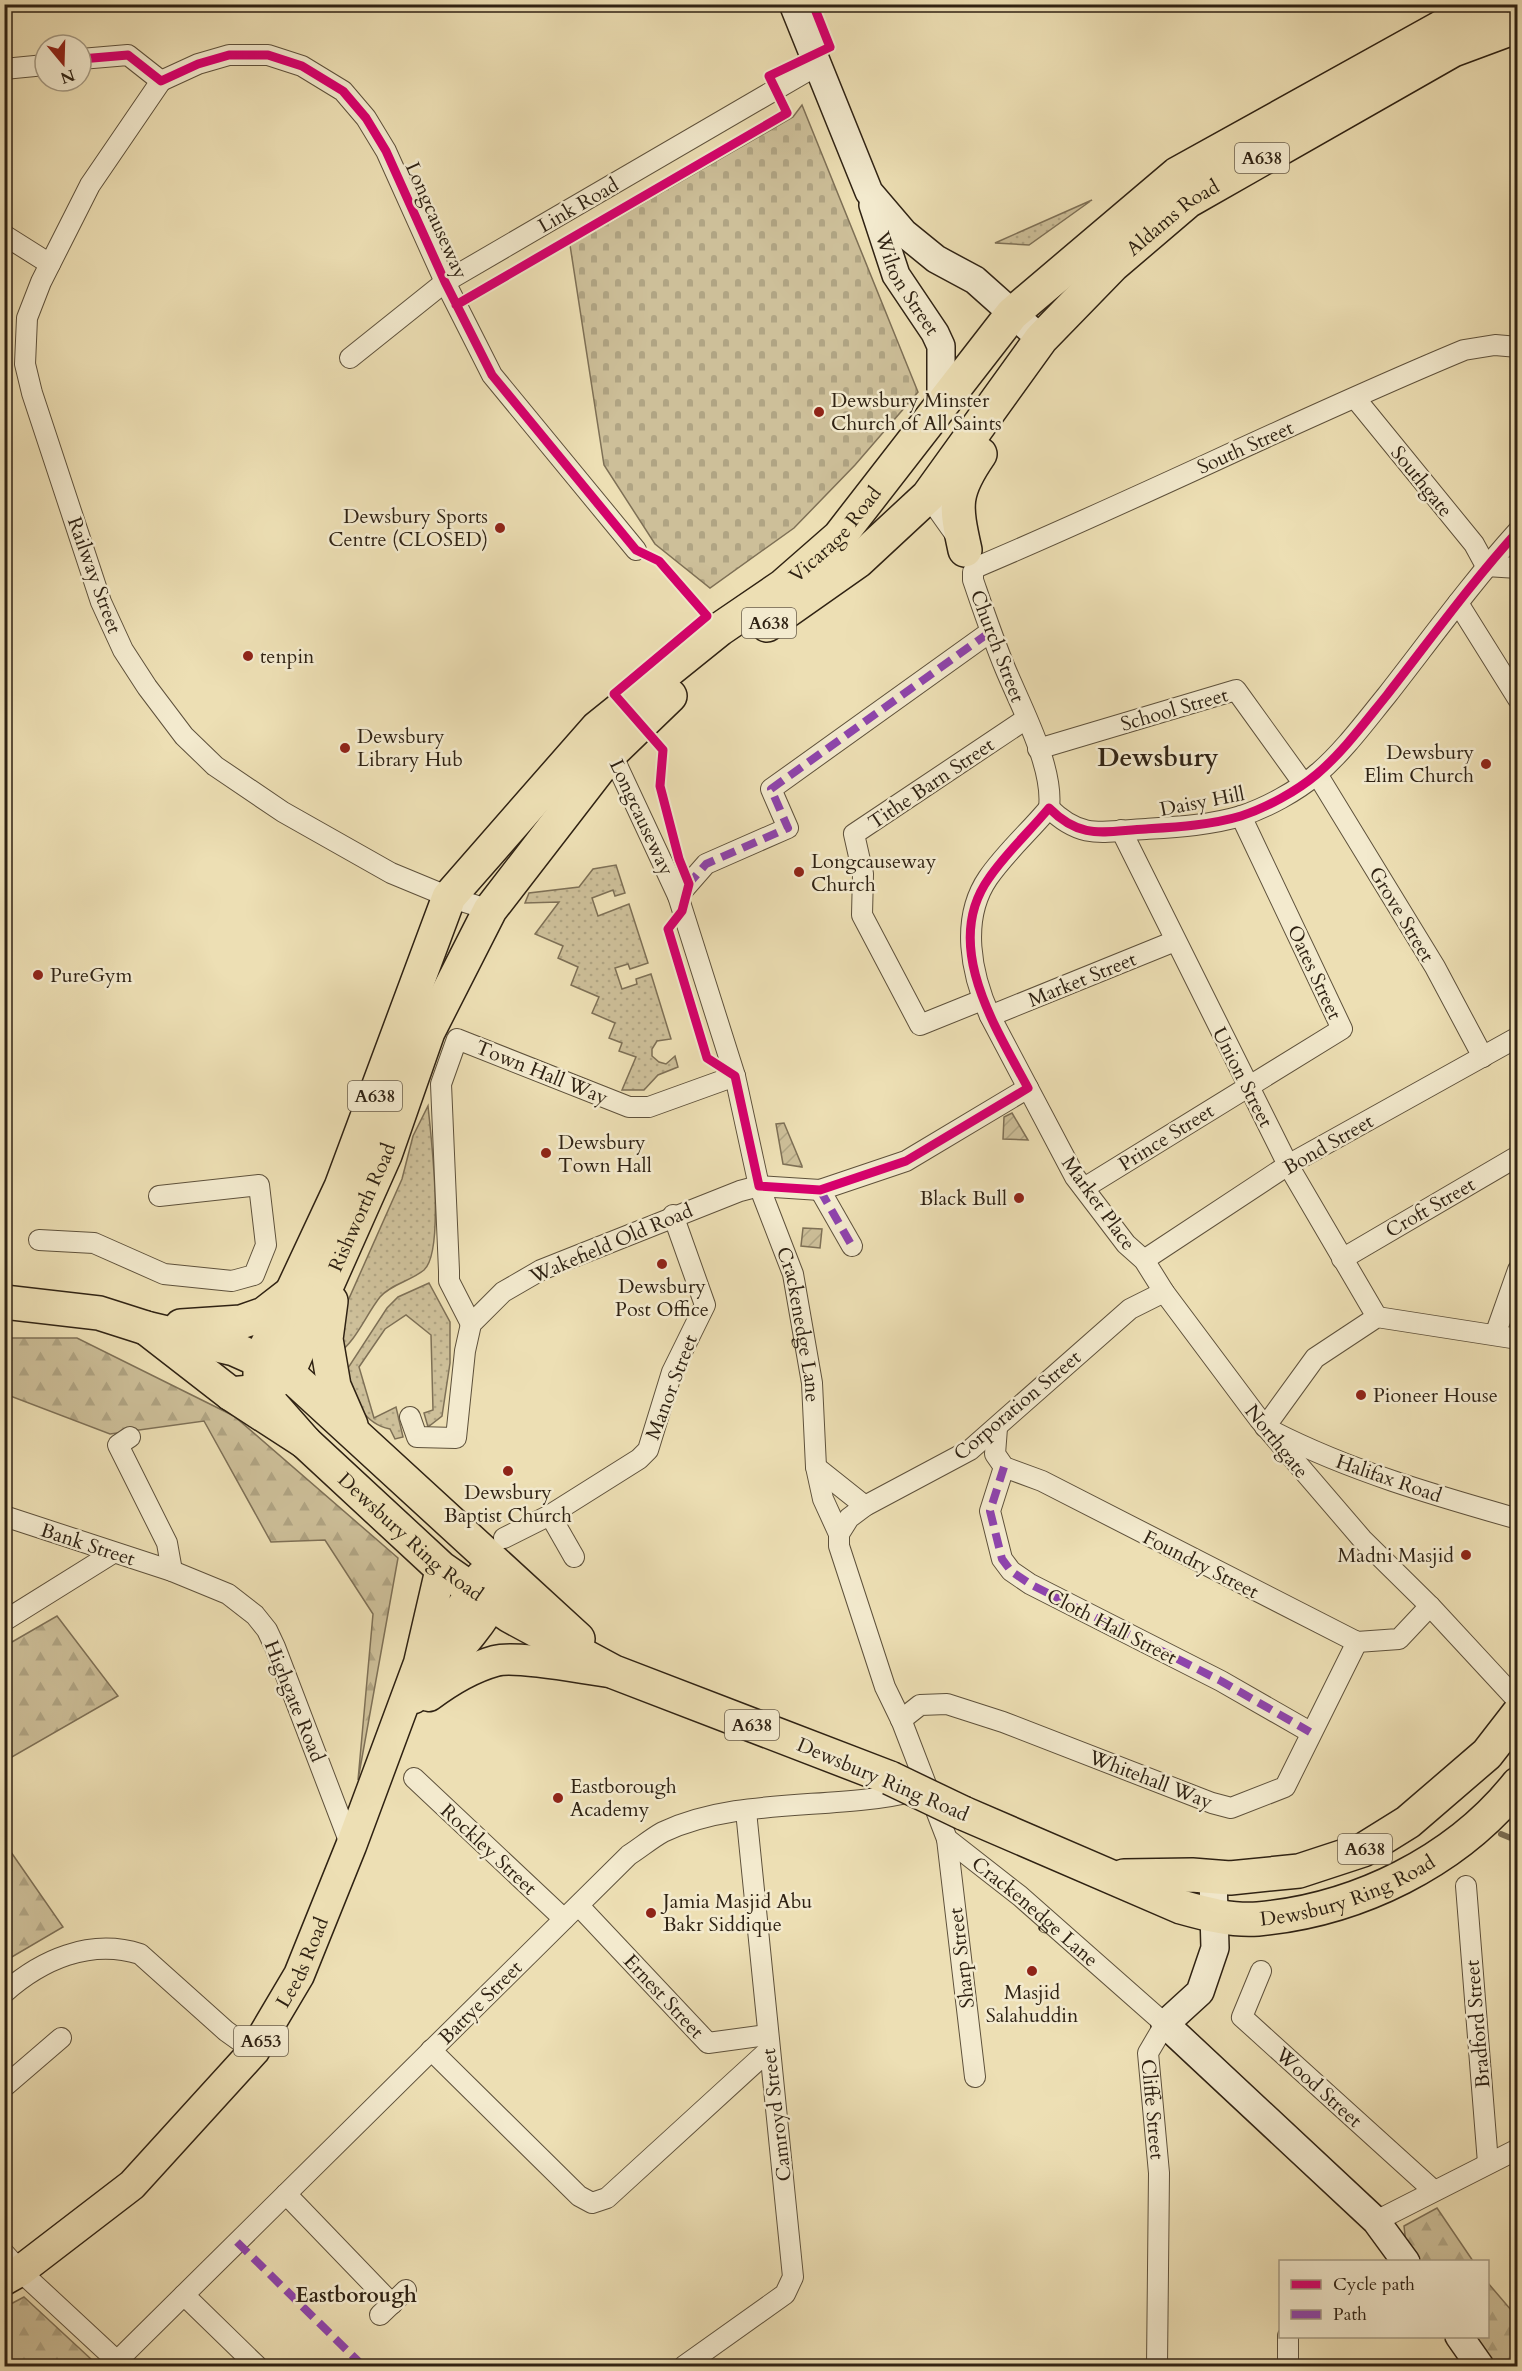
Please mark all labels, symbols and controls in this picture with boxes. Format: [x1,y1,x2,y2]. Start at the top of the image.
north arrow [33,33,93,93]
text: N [57,64,78,89]
road number: A638 [1235,143,1289,173]
street label: Longcauseway [399,158,475,283]
street label: Link Road [533,171,624,239]
street label: Aldams Road [1120,173,1225,262]
street label: Wilton Street [868,227,946,341]
place label: Dewsbury Minster Church of All Saints [831,387,1002,437]
marker: Dewsbury Minster Church of All Saints [812,405,826,419]
street label: South Street [1193,414,1298,481]
street label: Southgate [1385,440,1459,523]
street label: Vicarage Road [783,480,888,589]
place label: Dewsbury Sports Centre (CLOSED) [328,503,488,553]
street label: Railway Street [61,513,128,638]
marker: Dewsbury Sports Centre (CLOSED) [493,521,507,535]
street label: Church Street [964,586,1032,707]
road number: A638 [742,608,796,638]
place label: tenpin [260,643,315,670]
marker: tenpin [241,649,255,663]
street label: School Street [1117,681,1232,738]
place label: Dewsbury Library Hub [357,723,463,773]
street label: Tithe Barn Street [863,731,1000,836]
place label: Dewsbury Elim Church [1364,739,1474,789]
district label: Dewsbury [1097,740,1219,775]
marker: Dewsbury Library Hub [338,741,352,755]
street label: Longcauseway [603,755,680,880]
marker: Dewsbury Elim Church [1479,757,1493,771]
street label: Daisy Hill [1157,780,1247,823]
place label: Longcauseway Church [811,848,937,898]
street label: Grove Street [1363,862,1441,967]
marker: Longcauseway Church [792,865,806,879]
street label: Oates Street [1281,921,1349,1025]
street label: Market Street [1024,945,1141,1013]
place label: PureGym [50,962,133,989]
marker: PureGym [31,968,45,982]
street label: Union Street [1206,1023,1280,1133]
street label: Town Hall Way [472,1034,612,1111]
road number: A638 [348,1081,402,1111]
street label: Prince Street [1113,1097,1220,1177]
street label: Bond Street [1278,1107,1379,1181]
place label: Dewsbury Town Hall [558,1129,652,1179]
street label: Rishworth Road [322,1139,402,1276]
marker: Dewsbury Town Hall [539,1146,553,1160]
street label: Market Place [1055,1151,1142,1256]
street label: Croft Street [1381,1171,1481,1244]
place label: Black Bull [920,1185,1007,1212]
marker: Black Bull [1012,1191,1026,1205]
street label: Wakefield Old Road [525,1197,697,1290]
street label: Crackenedge Lane [770,1243,826,1403]
marker: Dewsbury Post Office [655,1257,669,1271]
place label: Dewsbury Post Office [615,1273,709,1323]
street label: Manor Street [639,1330,704,1444]
street label: Corporation Street [948,1344,1087,1467]
place label: Pioneer House [1373,1382,1498,1409]
marker: Pioneer House [1354,1388,1368,1402]
street label: Northgate [1239,1399,1315,1484]
street label: Halifax Road [1332,1448,1446,1509]
marker: Dewsbury Baptist Church [501,1464,515,1478]
street label: Dewsbury Ring Road [332,1466,489,1608]
place label: Dewsbury Baptist Church [444,1479,572,1529]
street label: Bank Street [37,1517,139,1573]
street label: Foundry Street [1138,1524,1264,1606]
place label: Madni Masjid [1337,1542,1454,1569]
marker: Madni Masjid [1459,1548,1473,1562]
street label: Cloth Hall Street [1042,1582,1182,1671]
street label: Highgate Road [258,1636,331,1766]
road number: A638 [725,1710,779,1740]
street label: Dewsbury Ring Road [793,1731,973,1828]
street label: Whitehall Way [1084,1743,1217,1816]
place label: Eastborough Academy [570,1773,677,1823]
marker: Eastborough Academy [551,1791,565,1805]
street label: Rockley Street [435,1798,543,1902]
road number: A638 [1338,1834,1392,1864]
street label: Dewsbury Ring Road [1258,1848,1441,1933]
street label: Crackenedge Lane [966,1850,1104,1973]
place label: Jamia Masjid Abu Bakr Siddique [660,1888,812,1938]
street label: Sharp Street [942,1905,981,2010]
marker: Jamia Masjid Abu Bakr Siddique [644,1906,658,1920]
street label: Leeds Road [270,1913,335,2013]
street label: Ernest Street [617,1948,710,2045]
street label: Battye Street [433,1954,529,2050]
street label: Bradford Street [1458,1958,1497,2089]
marker: Masjid Salahuddin [1025,1964,1039,1978]
place label: Masjid Salahuddin [986,1979,1079,2029]
road number: A653 [234,2026,288,2056]
street label: Wood Street [1269,2041,1368,2134]
street label: Camroyd Street [755,2046,798,2183]
street label: Cliffe Street [1135,2058,1171,2161]
legend [1279,2260,1489,2338]
text: Cycle path [1333,2272,1415,2297]
district label: Eastborough [295,2281,417,2310]
text: Path [1333,2302,1367,2327]

